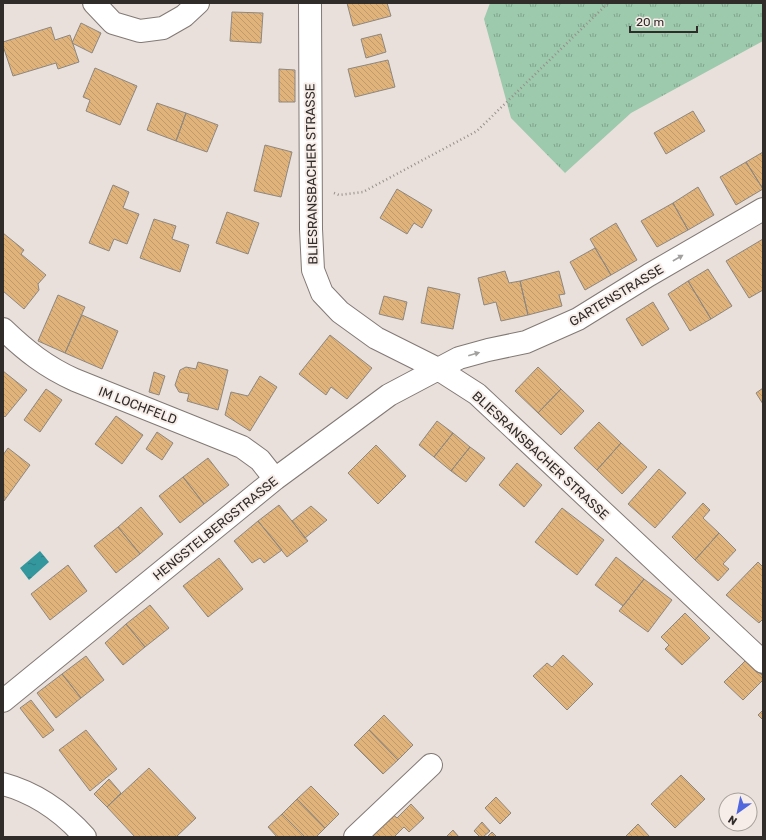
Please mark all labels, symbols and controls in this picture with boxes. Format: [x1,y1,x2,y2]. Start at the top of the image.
scale bar [630,8,697,34]
text: 20 m [636,15,664,29]
street label: BLIESRANSBACHER STRASSE [302,83,321,265]
one-way arrow [672,254,684,261]
street label: GARTENSTRASSE [567,261,666,329]
one-way arrow [468,351,480,357]
street label: IM LOCHFELD [97,384,179,427]
street label: BLIESRANSBACHER STRASSE [469,388,612,523]
street label: HENGSTELBERGSTRASSE [150,473,281,583]
north arrow [718,792,758,832]
text: N [726,812,740,828]

